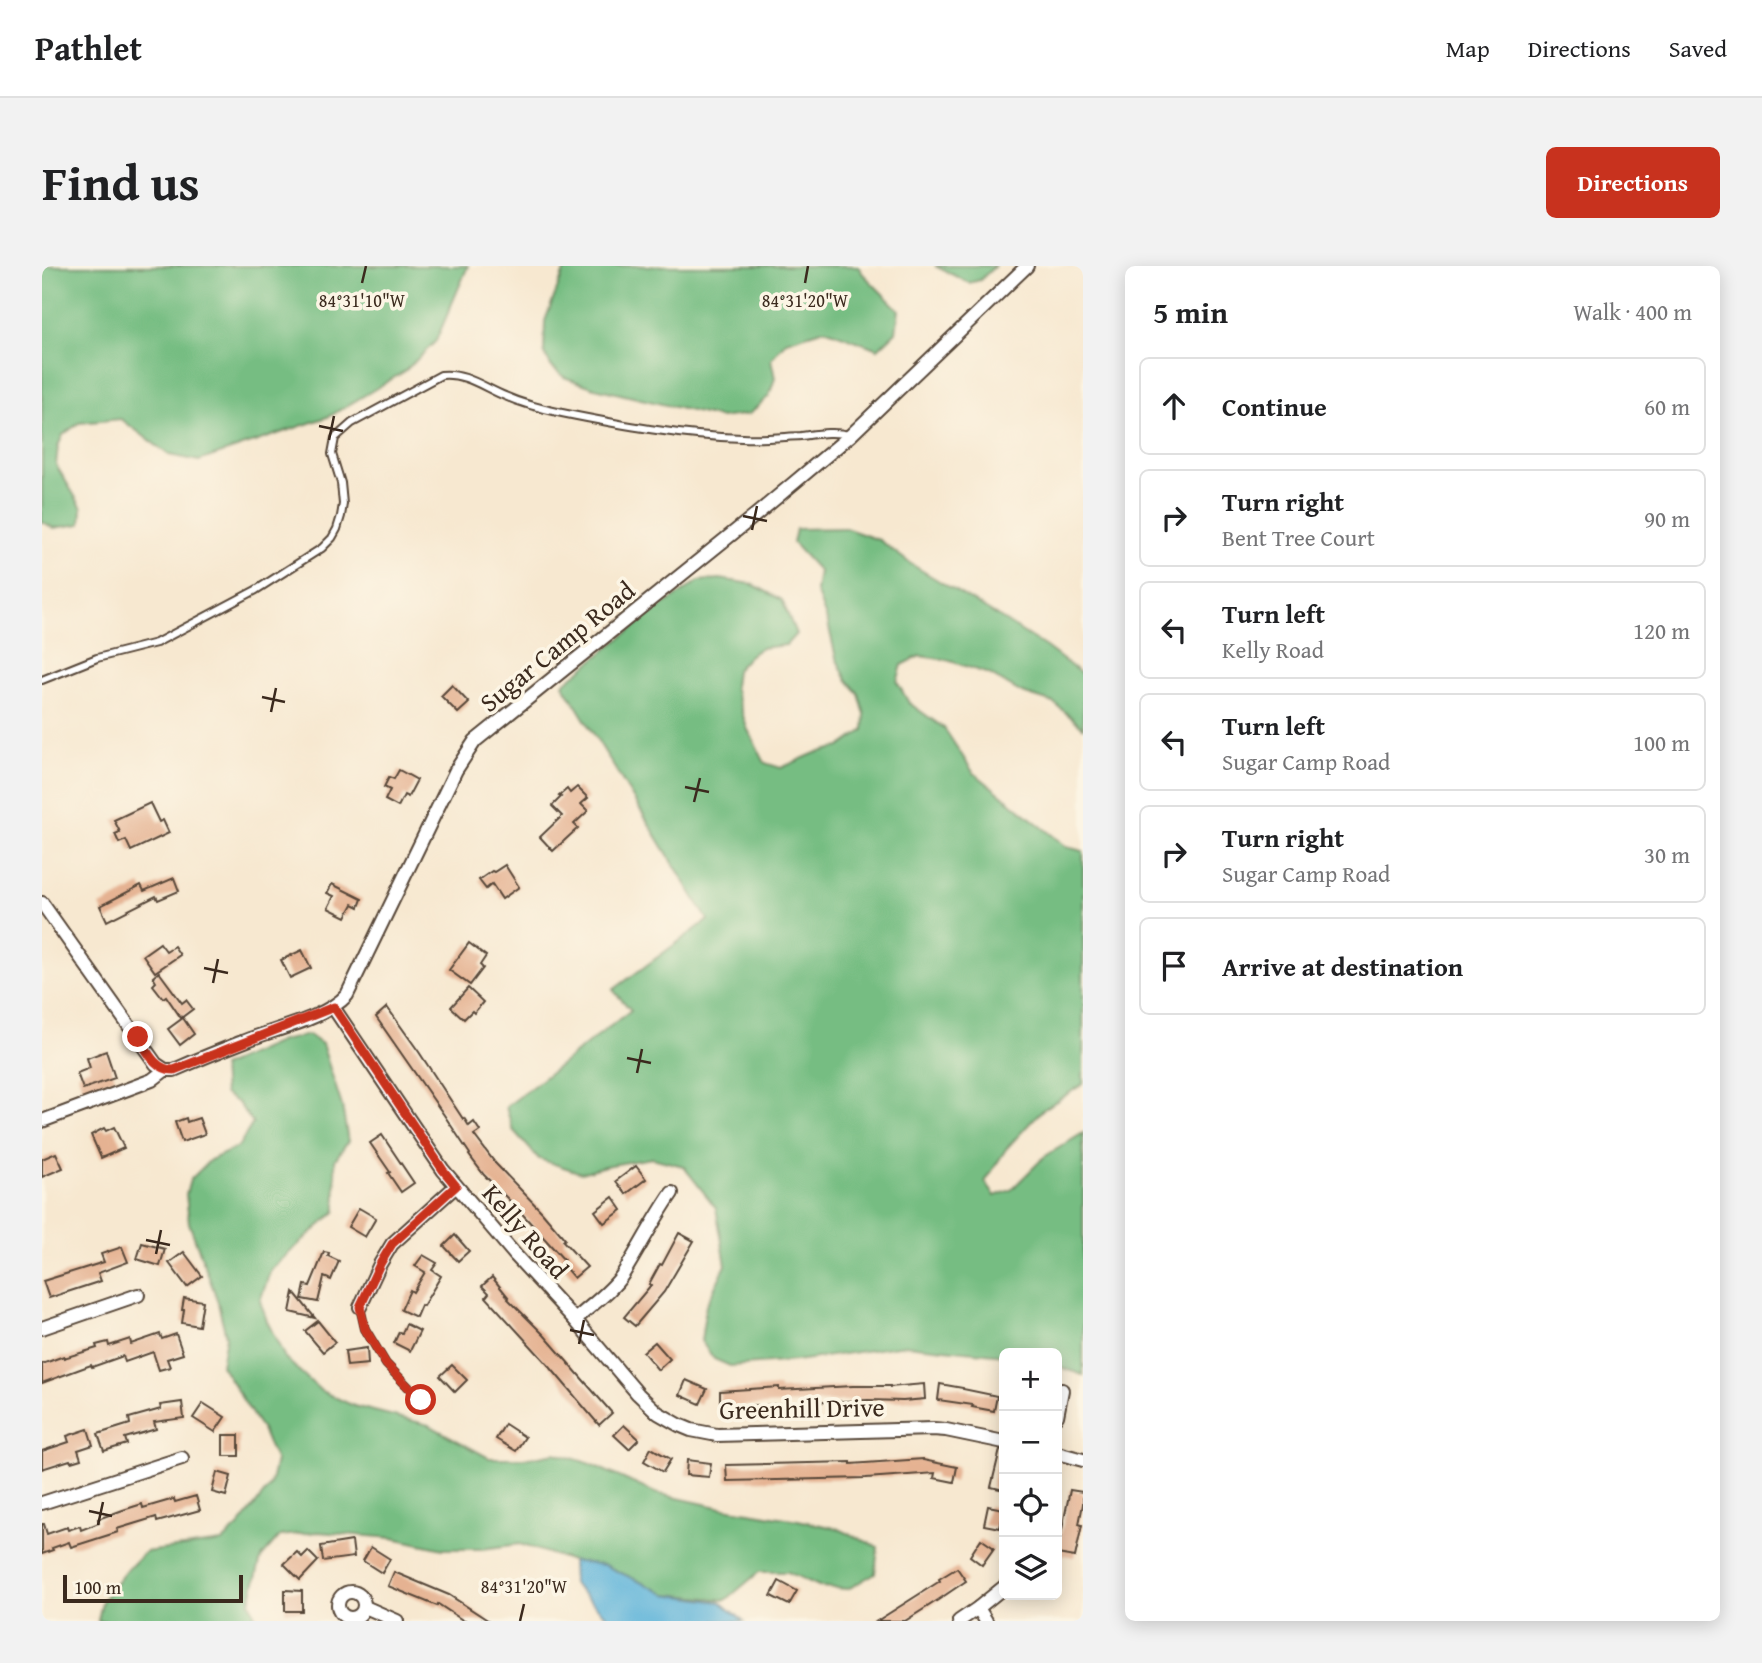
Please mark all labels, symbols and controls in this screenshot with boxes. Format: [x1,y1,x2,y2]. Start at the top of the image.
text: Pathlet [35,24,142,72]
text: Map [1446,31,1490,66]
text: Directions [1528,31,1631,66]
text: Saved [1669,31,1727,66]
text: Find us [42,146,200,218]
button: Directions [1546,147,1720,218]
text: 84°31'10"W [319,287,406,314]
text: 84°31'20"W [762,287,849,314]
text: 5 min [1153,290,1228,334]
text: Walk · 400 m [1573,295,1692,328]
icon: ahead [1155,387,1193,425]
text: Continue [1222,387,1327,426]
text: 60 m [1644,390,1690,423]
text: Turn right [1222,482,1344,521]
icon: right [1155,499,1193,537]
text: 90 m [1644,502,1690,535]
text: Bent Tree Court [1222,521,1375,554]
street label: Sugar Camp Road [471,571,643,721]
text: Turn left [1222,594,1325,633]
icon: left [1155,611,1193,649]
text: 120 m [1633,614,1690,647]
text: Kelly Road [1222,633,1324,666]
text: Turn left [1222,706,1325,745]
icon: left [1155,723,1193,761]
text: 100 m [1633,726,1690,759]
text: Sugar Camp Road [1222,745,1390,778]
text: Turn right [1222,818,1344,857]
icon: right [1155,835,1193,873]
text: 30 m [1644,838,1690,871]
text: Sugar Camp Road [1222,857,1390,890]
icon: arrive [1155,947,1193,985]
text: Arrive at destination [1222,947,1463,986]
route end [122,1021,153,1052]
street label: Kelly Road [473,1175,579,1287]
map controls [999,1348,1062,1600]
button: + [999,1348,1062,1411]
route start [405,1384,436,1415]
street label: Greenhill Drive [719,1387,885,1429]
button: − [999,1411,1062,1474]
button: locate [999,1474,1062,1537]
button: layers [999,1537,1062,1600]
scale bar [63,1572,243,1604]
text: 100 m [74,1573,121,1601]
text: 84°31'20"W [481,1573,568,1600]

